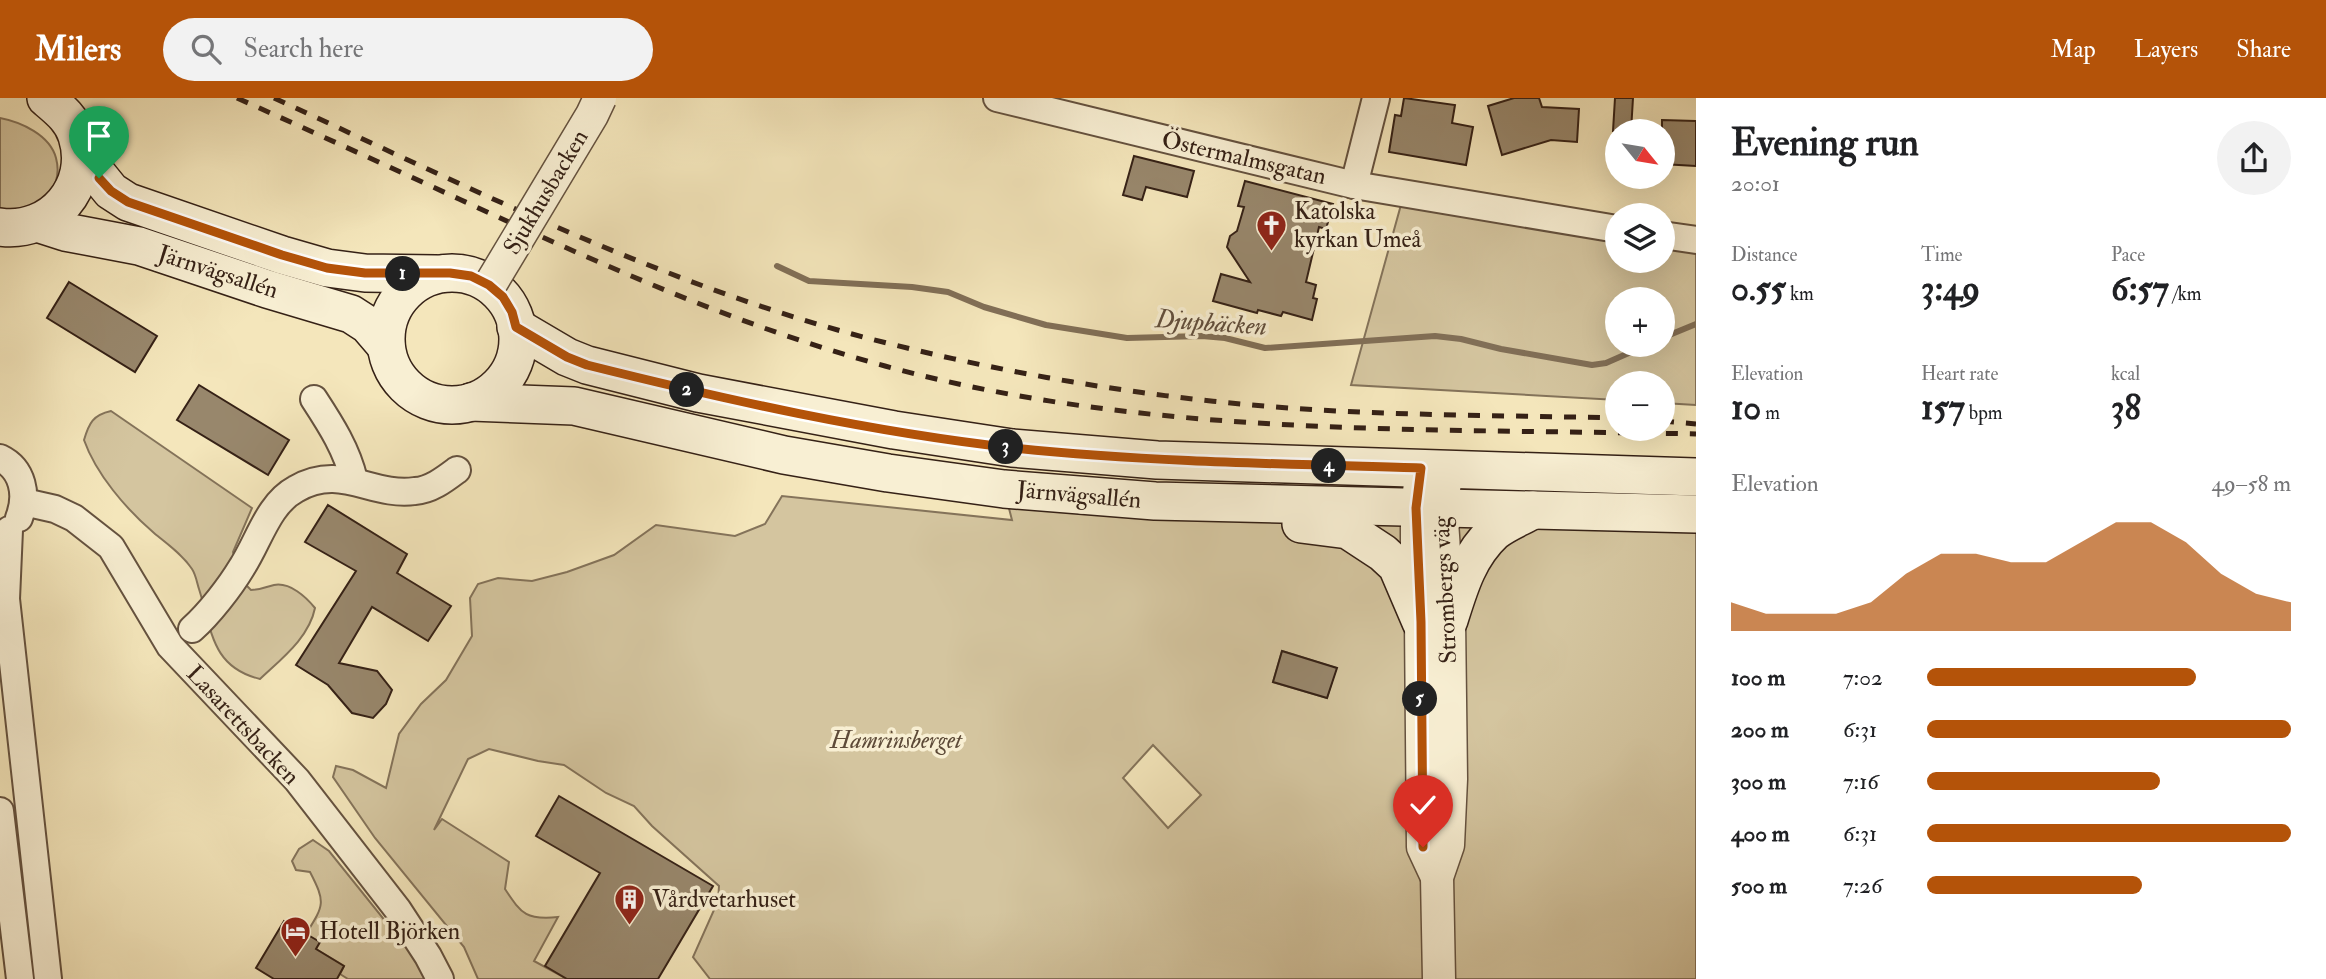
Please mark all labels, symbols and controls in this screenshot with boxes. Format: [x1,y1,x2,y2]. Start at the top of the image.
search box [163,18,653,81]
text: Milers [35,29,121,70]
icon: search [187,30,225,68]
text: Search here [243,33,364,65]
text: Map [2051,34,2096,65]
text: Layers [2134,34,2198,65]
text: Share [2236,34,2291,65]
pin [69,106,129,178]
icon: arrive [80,117,118,155]
north arrow [1605,119,1675,189]
map controls [1605,119,1675,441]
text: Evening run [1731,119,1919,167]
button: share [2217,121,2291,195]
street label: Sjukhusbacken [497,124,595,260]
street label: Östermalmsgatan [1159,124,1329,192]
text: 20:01 [1731,169,1780,198]
place label: Katolska kyrkan Umeå [1294,196,1423,255]
button: layers [1605,203,1675,273]
church icon: Katolska kyrkan Umeå [1254,208,1288,252]
street label: Järnvägsallén [153,238,282,306]
text: Distance [1731,243,1797,267]
text: Time [1921,243,1963,267]
text: Pace [2111,243,2145,267]
pin: 1 [386,256,420,292]
text: 1 [399,261,406,285]
text: 0.55 [1731,267,1786,311]
text: 3:49 [1921,267,1980,311]
text: 6:57 [2111,267,2169,311]
text: km [1786,282,1814,306]
text: /km [2169,282,2201,306]
button: + [1605,287,1675,357]
water label: Djupbäcken [1153,303,1268,343]
text: Elevation [1731,362,1803,386]
text: Heart rate [1921,362,1998,386]
text: kcal [2111,362,2140,386]
button: − [1605,371,1675,441]
pin: 2 [670,372,704,408]
text: 2 [682,377,691,401]
text: 10 [1731,386,1761,430]
text: 157 [1921,386,1965,430]
text: 38 [2111,386,2141,430]
text: m [1761,401,1780,425]
text: bpm [1965,401,2003,425]
pin: 3 [988,430,1024,464]
text: 3 [1002,434,1009,458]
pin: 4 [1312,448,1346,484]
text: 4 [1323,453,1334,477]
text: Elevation [1731,469,1819,498]
text: 49–58 m [2212,469,2291,498]
street label: Järnvägsallén [1015,474,1142,516]
street label: Strombergs väg [1426,514,1464,665]
street label: Lasarettsbacken [180,659,306,791]
text: 100 m [1731,663,1785,692]
text: 7:02 [1843,663,1883,692]
pin: 5 [1402,682,1438,716]
text: 5 [1415,686,1424,710]
text: 200 m [1731,715,1789,744]
text: 6:31 [1843,715,1877,744]
park label: Hamrinsberget [829,725,963,756]
text: 300 m [1731,767,1786,796]
text: 7:16 [1843,767,1879,796]
pin [1393,775,1453,847]
icon: check [1404,786,1442,824]
text: 400 m [1731,819,1790,848]
text: 6:31 [1843,819,1877,848]
text: 500 m [1731,871,1787,900]
text: 7:26 [1843,871,1883,900]
building icon: Vårdvetarhuset [612,882,646,926]
place label: Vårdvetarhuset [652,884,796,915]
hotel icon: Hotell Björken [279,914,313,958]
place label: Hotell Björken [319,916,460,947]

